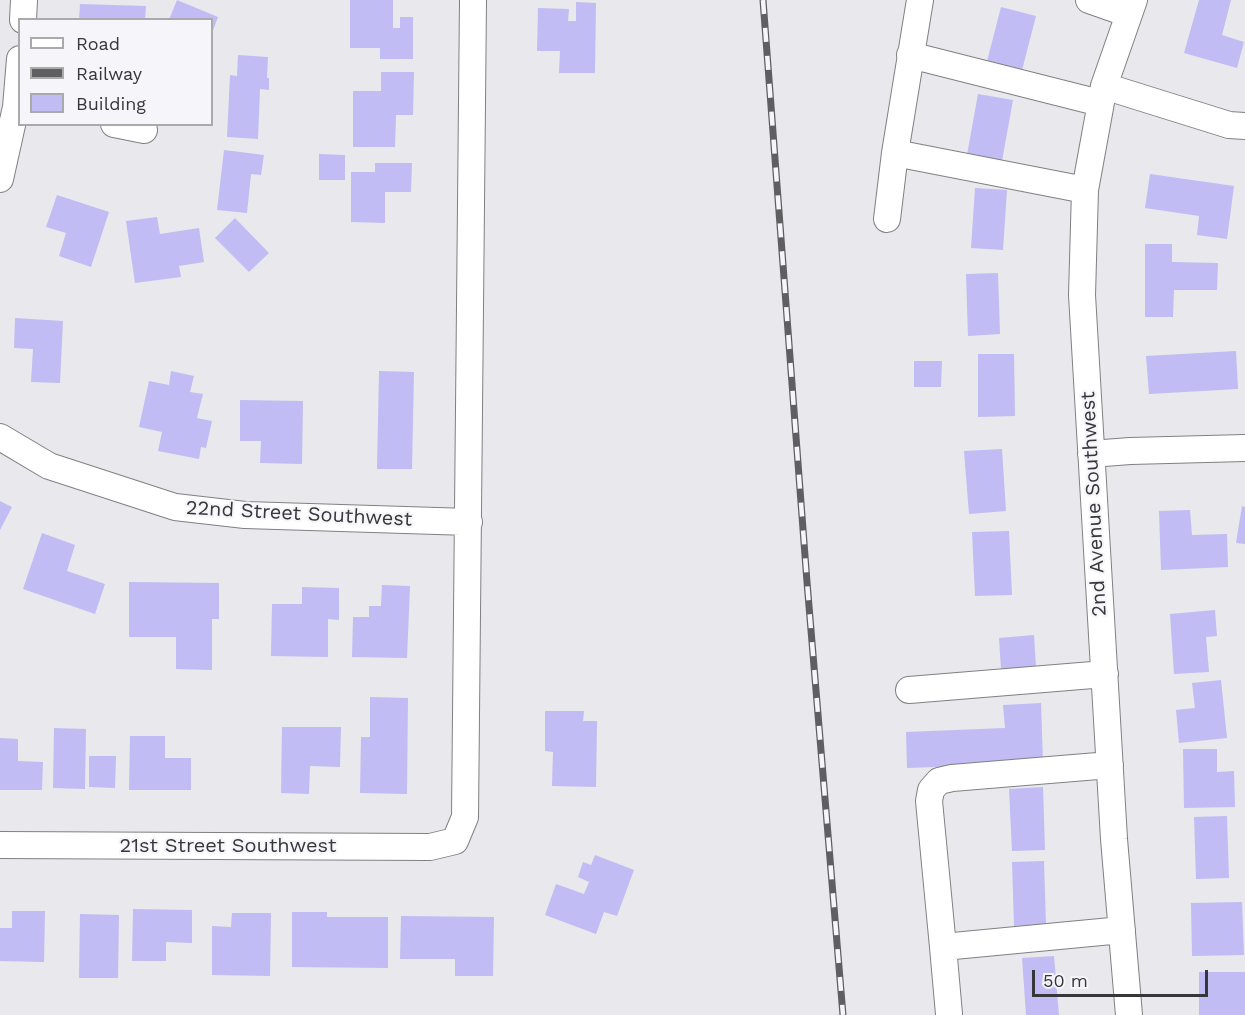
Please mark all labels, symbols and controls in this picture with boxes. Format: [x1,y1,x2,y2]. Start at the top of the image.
legend [18,18,213,126]
text: Road [76,33,120,54]
text: Railway [76,63,142,84]
text: Building [76,93,146,114]
street label: 2nd Avenue Southwest [1076,391,1112,617]
street label: 22nd Street Southwest [185,496,413,532]
street label: 21st Street Southwest [120,834,336,858]
scale bar [1035,958,1210,996]
text: 50 m [1043,970,1088,991]

